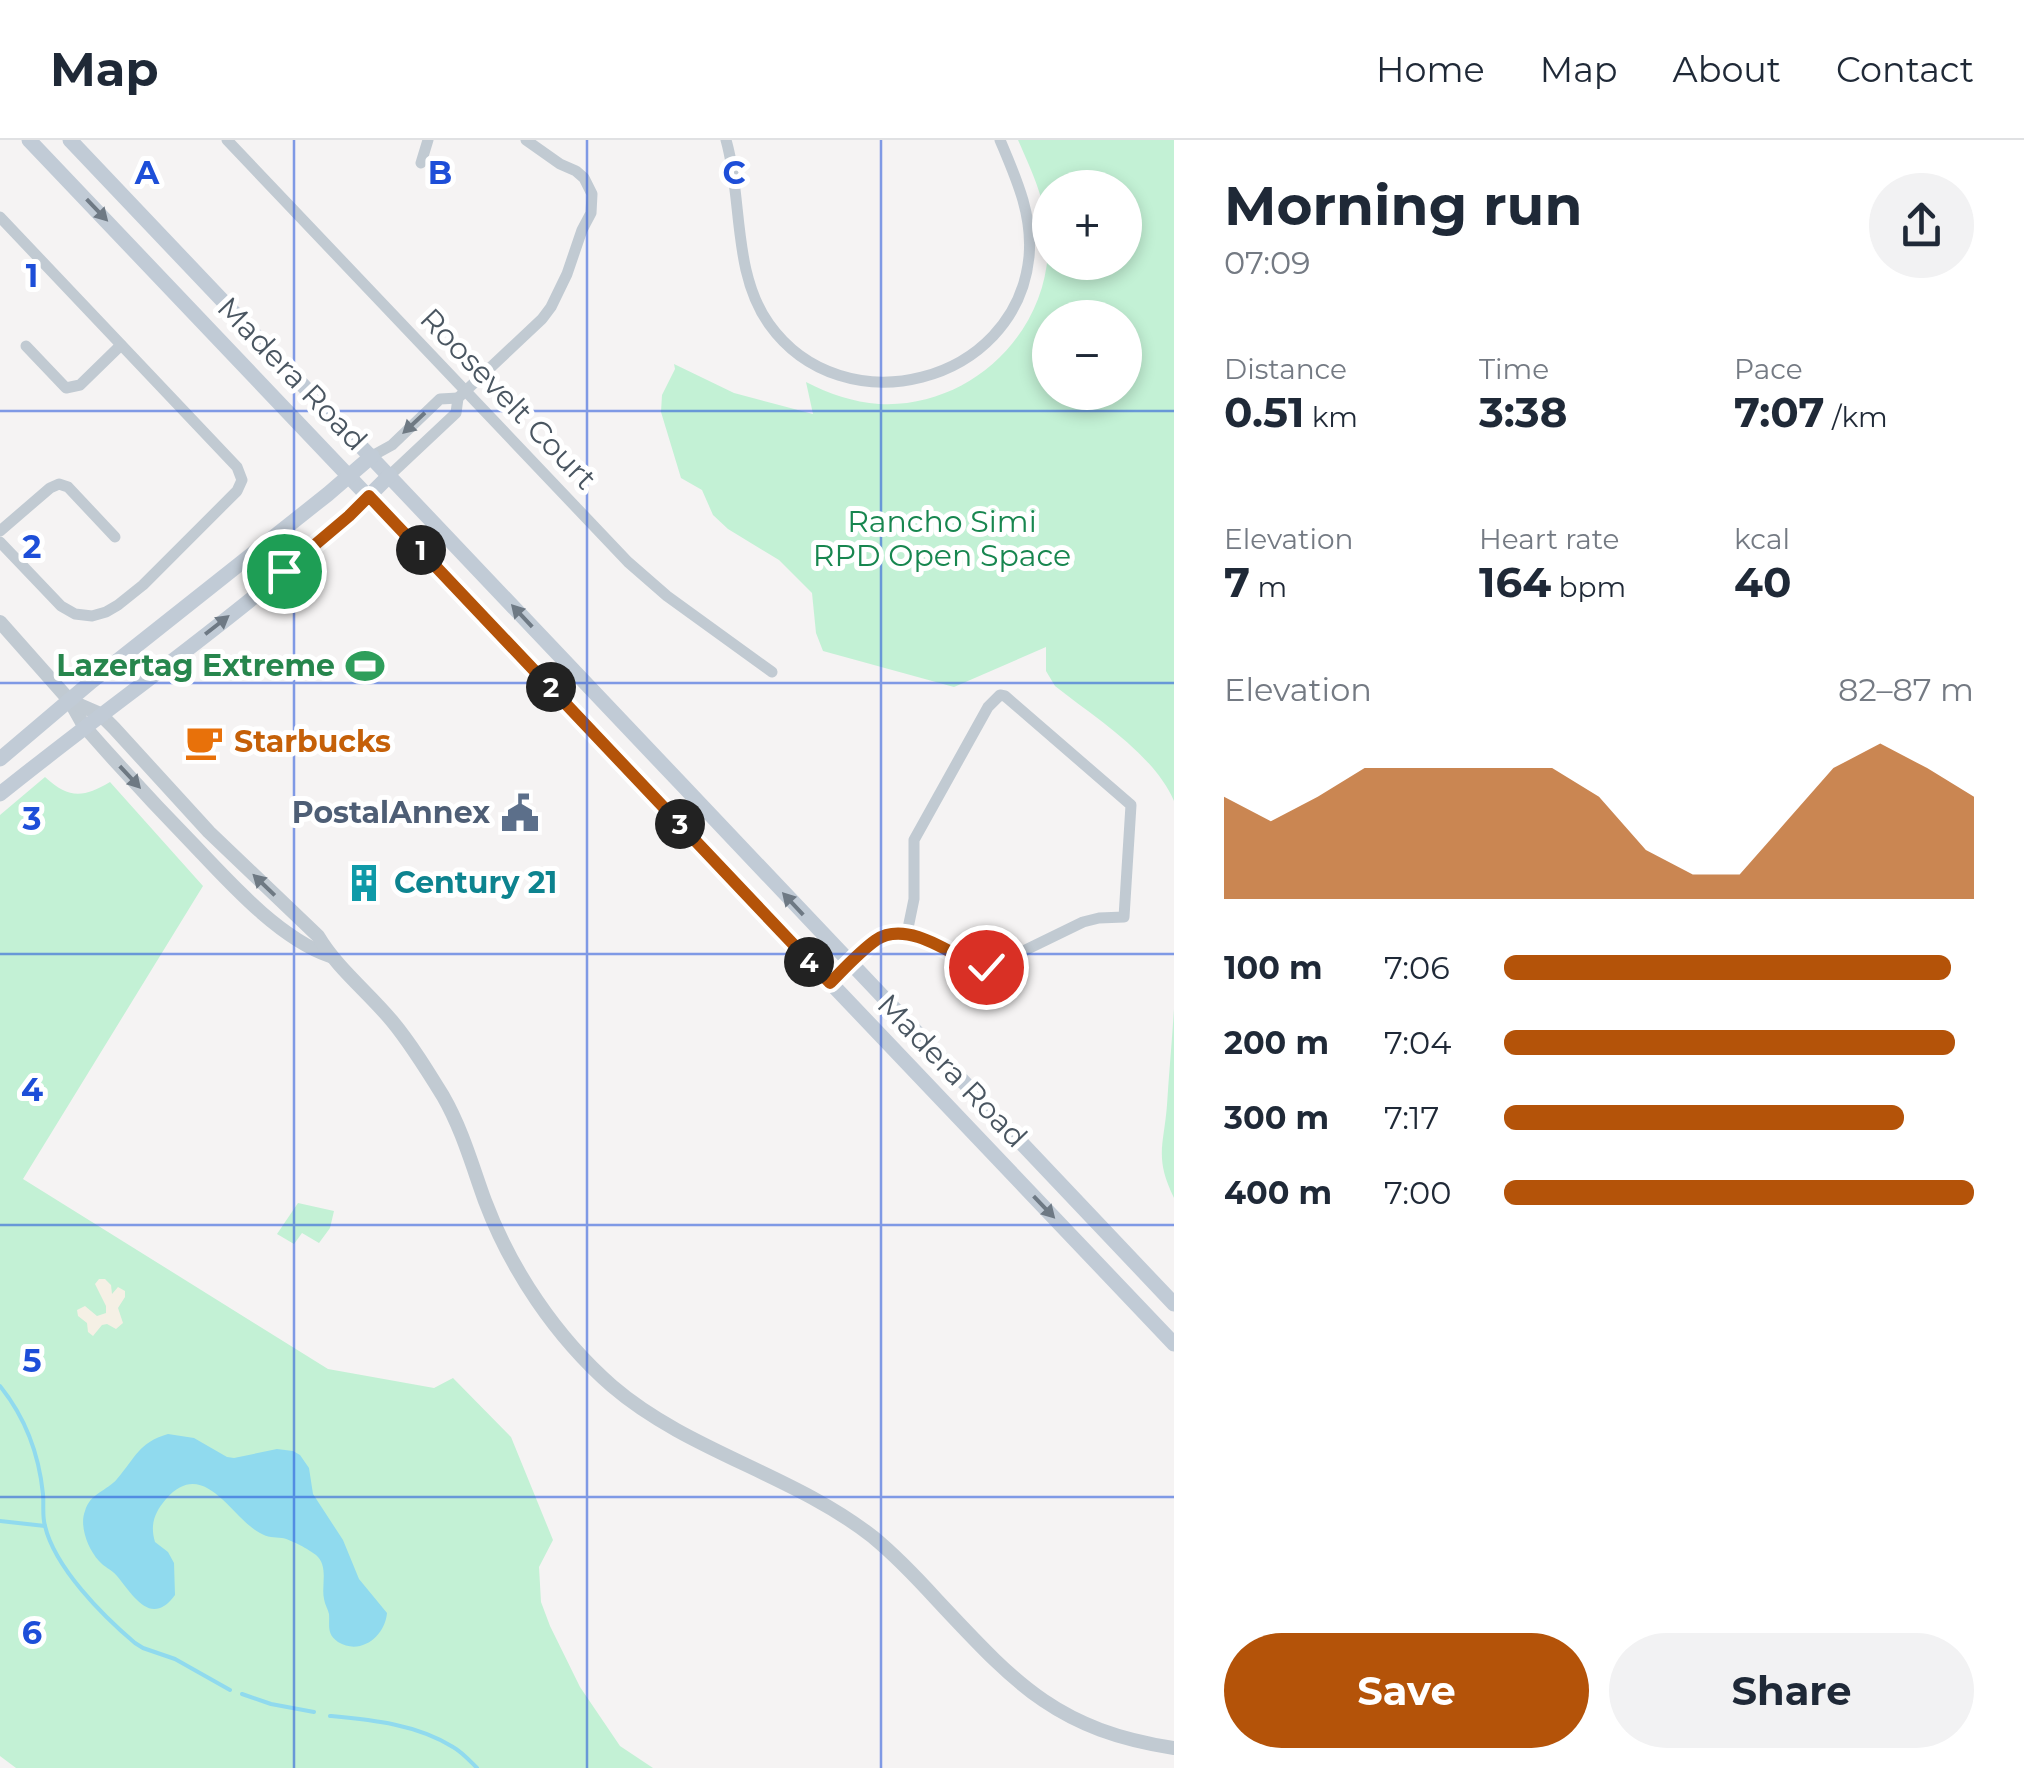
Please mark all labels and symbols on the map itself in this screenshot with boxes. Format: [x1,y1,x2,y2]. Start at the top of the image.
text: A [134,153,160,192]
text: B [428,153,452,192]
text: C [722,153,746,192]
one-way arrow [85,198,108,222]
text: 1 [26,256,38,295]
street label: Madera Road [210,289,375,458]
street label: Roosevelt Court [412,300,604,497]
one-way arrow [403,411,427,434]
park label: Rancho Simi RPD Open Space [813,503,1071,574]
pin: 1 [396,525,446,575]
text: 2 [23,527,41,566]
pin [242,529,327,614]
one-way arrow [511,605,534,629]
one-way arrow [204,615,230,636]
sports icon: Lazertag Extreme [344,645,386,687]
place label: Lazertag Extreme [56,647,335,684]
pin: 2 [526,662,576,712]
cafe icon: Starbucks [183,721,225,763]
place label: Starbucks [234,723,391,760]
one-way arrow [118,765,141,789]
public building icon: PostalAnnex [499,792,541,834]
place label: PostalAnnex [292,794,490,831]
text: 3 [22,799,41,838]
pin: 3 [655,799,705,849]
building icon: Century 21 [343,862,385,904]
place label: Century 21 [394,864,557,901]
one-way arrow [253,874,277,897]
one-way arrow [782,892,805,916]
pin [944,925,1029,1010]
pin: 4 [784,937,834,987]
street label: Madera Road [870,986,1035,1155]
text: 4 [21,1070,43,1109]
one-way arrow [1032,1195,1055,1219]
text: 5 [22,1341,42,1380]
text: 6 [22,1613,42,1652]

